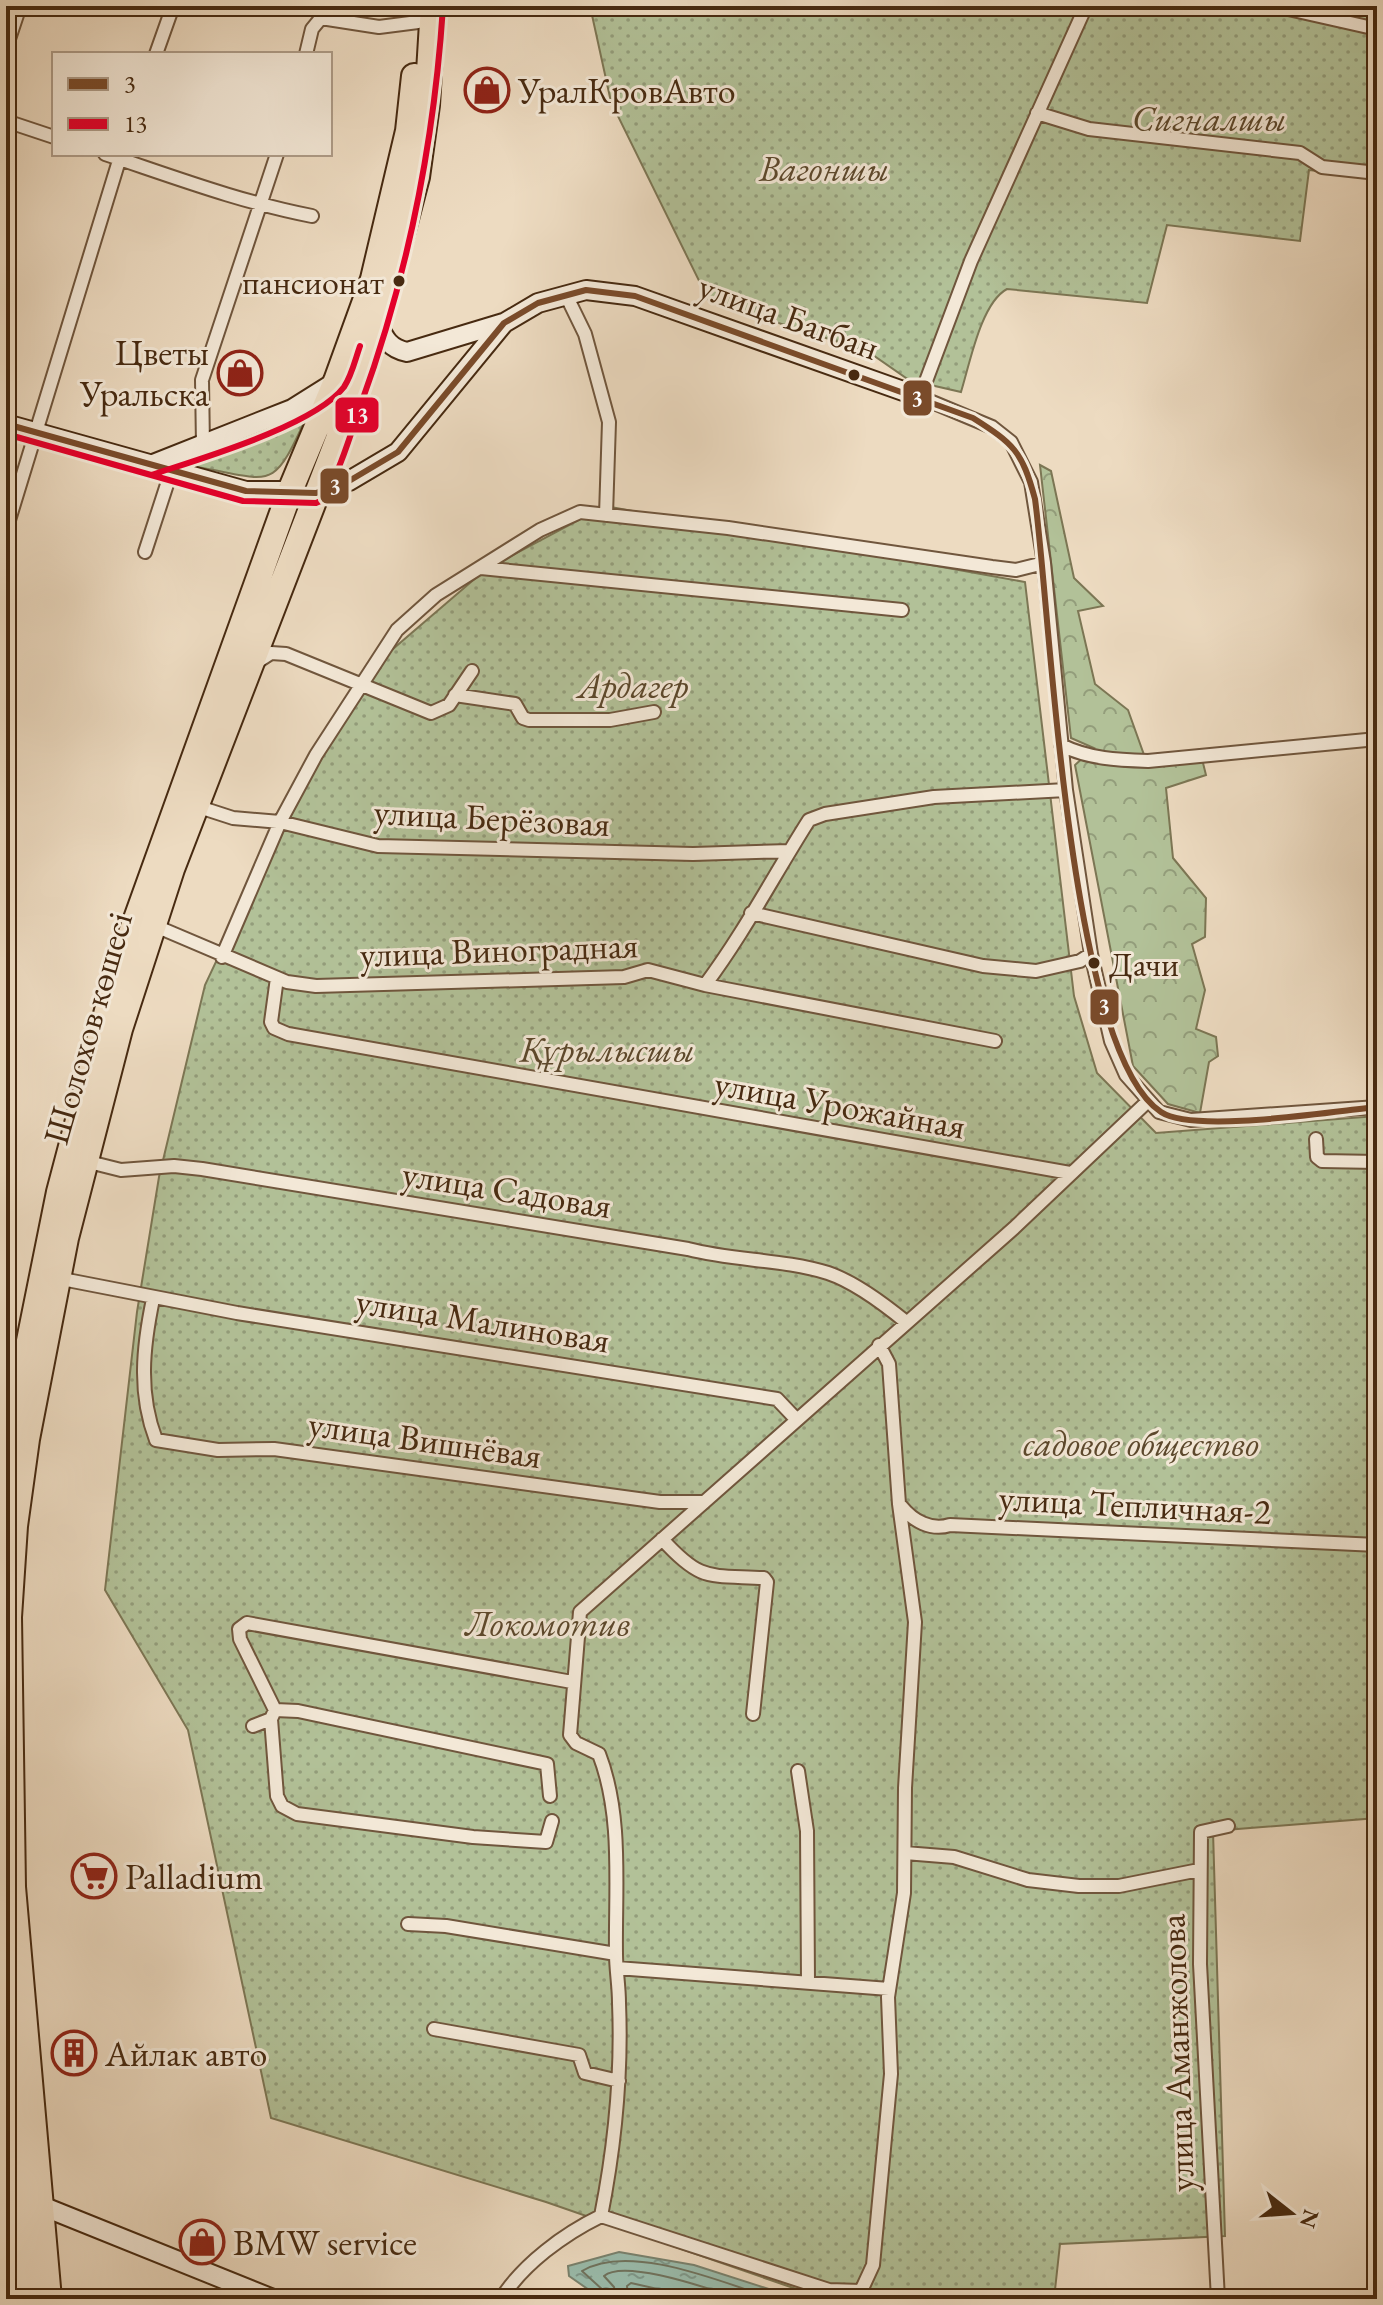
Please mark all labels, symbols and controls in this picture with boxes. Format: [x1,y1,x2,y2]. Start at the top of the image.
legend [52,52,332,156]
shop icon: УралКровАвто [463,66,511,114]
place label: УралКровАвто [517,67,736,114]
text: 3 [124,68,136,99]
park label: Сигналшы [1132,95,1286,142]
text: 13 [124,108,147,139]
park label: Вагоншы [758,145,889,192]
place label: пансионат [242,260,384,304]
street label: улица Багбан [692,262,886,371]
marker: пансионат [391,273,407,289]
place label: Цветы Уральска [79,329,210,417]
shop icon: Цветы Уральска [216,349,264,397]
unlabelled marker [846,367,862,383]
line badge: 3 [902,379,933,417]
text: 3 [911,384,923,413]
line badge: 13 [334,396,380,434]
text: 13 [345,401,369,430]
line badge: 3 [319,467,350,505]
text: 3 [329,472,341,501]
park label: Ардагер [575,662,689,709]
street label: улица Берёзовая [373,788,611,847]
street label: Шолохов көшесі [32,906,143,1150]
street label: улица Виноградная [359,921,639,978]
place label: Дачи [1109,942,1179,986]
marker: Дачи [1086,955,1102,971]
line badge: 3 [1089,988,1120,1026]
text: 3 [1098,992,1110,1021]
park label: Құрылысшы [518,1026,695,1073]
street label: улица Урожайная [711,1059,969,1150]
street label: улица Садовая [399,1150,615,1229]
street label: улица Малиновая [353,1277,613,1364]
street label: улица Вишнёвая [305,1400,544,1479]
park label: садовое общество [1023,1420,1259,1467]
street label: улица Тепличная-2 [998,1474,1272,1535]
park label: Локомотив [463,1600,631,1647]
supermarket icon: Palladium [70,1852,118,1900]
place label: Palladium [125,1853,263,1900]
street label: улица Аманжолова [1148,1913,1205,2193]
building icon: Айлак авто [50,2029,98,2077]
place label: Айлак авто [104,2030,267,2077]
north arrow [1251,2173,1331,2253]
text: N [1293,2206,1326,2232]
shop icon: BMW service [178,2218,226,2266]
place label: BMW service [233,2219,417,2266]

